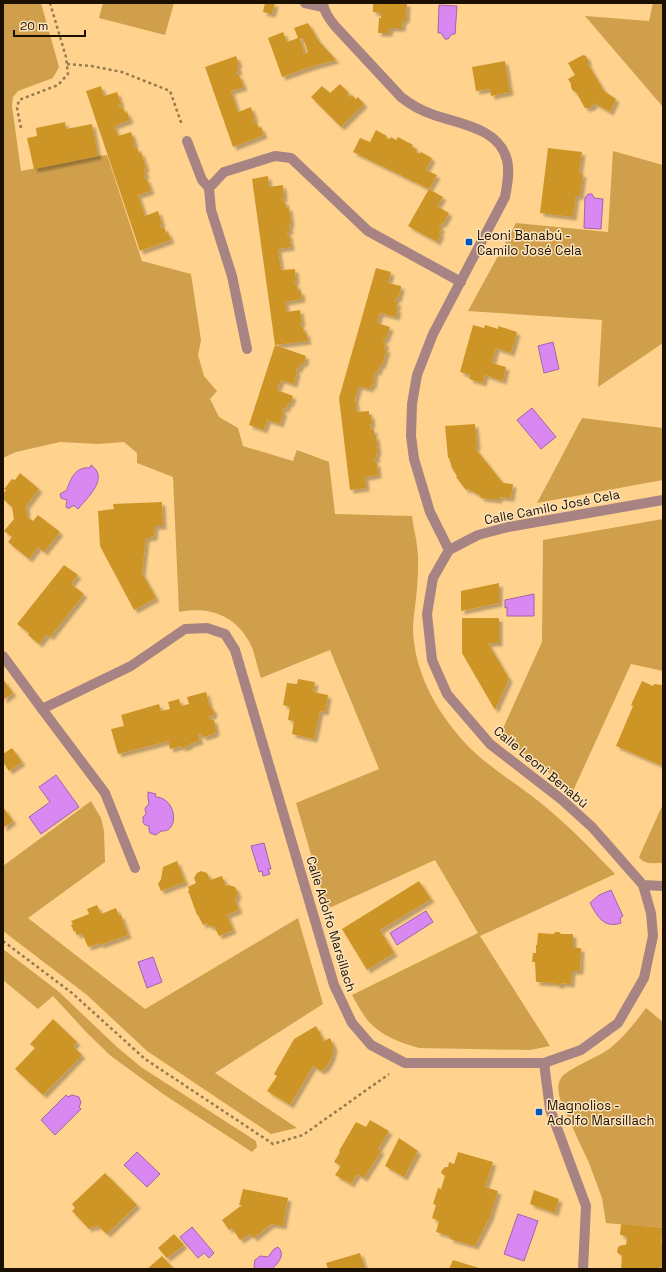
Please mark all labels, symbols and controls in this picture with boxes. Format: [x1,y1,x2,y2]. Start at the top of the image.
scale bar [14,12,85,38]
text: 20 m [20,18,48,34]
place label: Leoni Banabú - Camilo José Cela [477,227,582,259]
marker: Leoni Banabú - Camilo José Cela [464,237,474,247]
street label: Calle Camilo José Cela [483,485,622,529]
street label: Calle Leoni Benabú [490,722,592,812]
street label: Calle Adolfo Marsillach [302,854,360,994]
place label: Magnolios - Adolfo Marsillach [547,1097,655,1129]
marker: Magnolios - Adolfo Marsillach [534,1107,544,1117]

